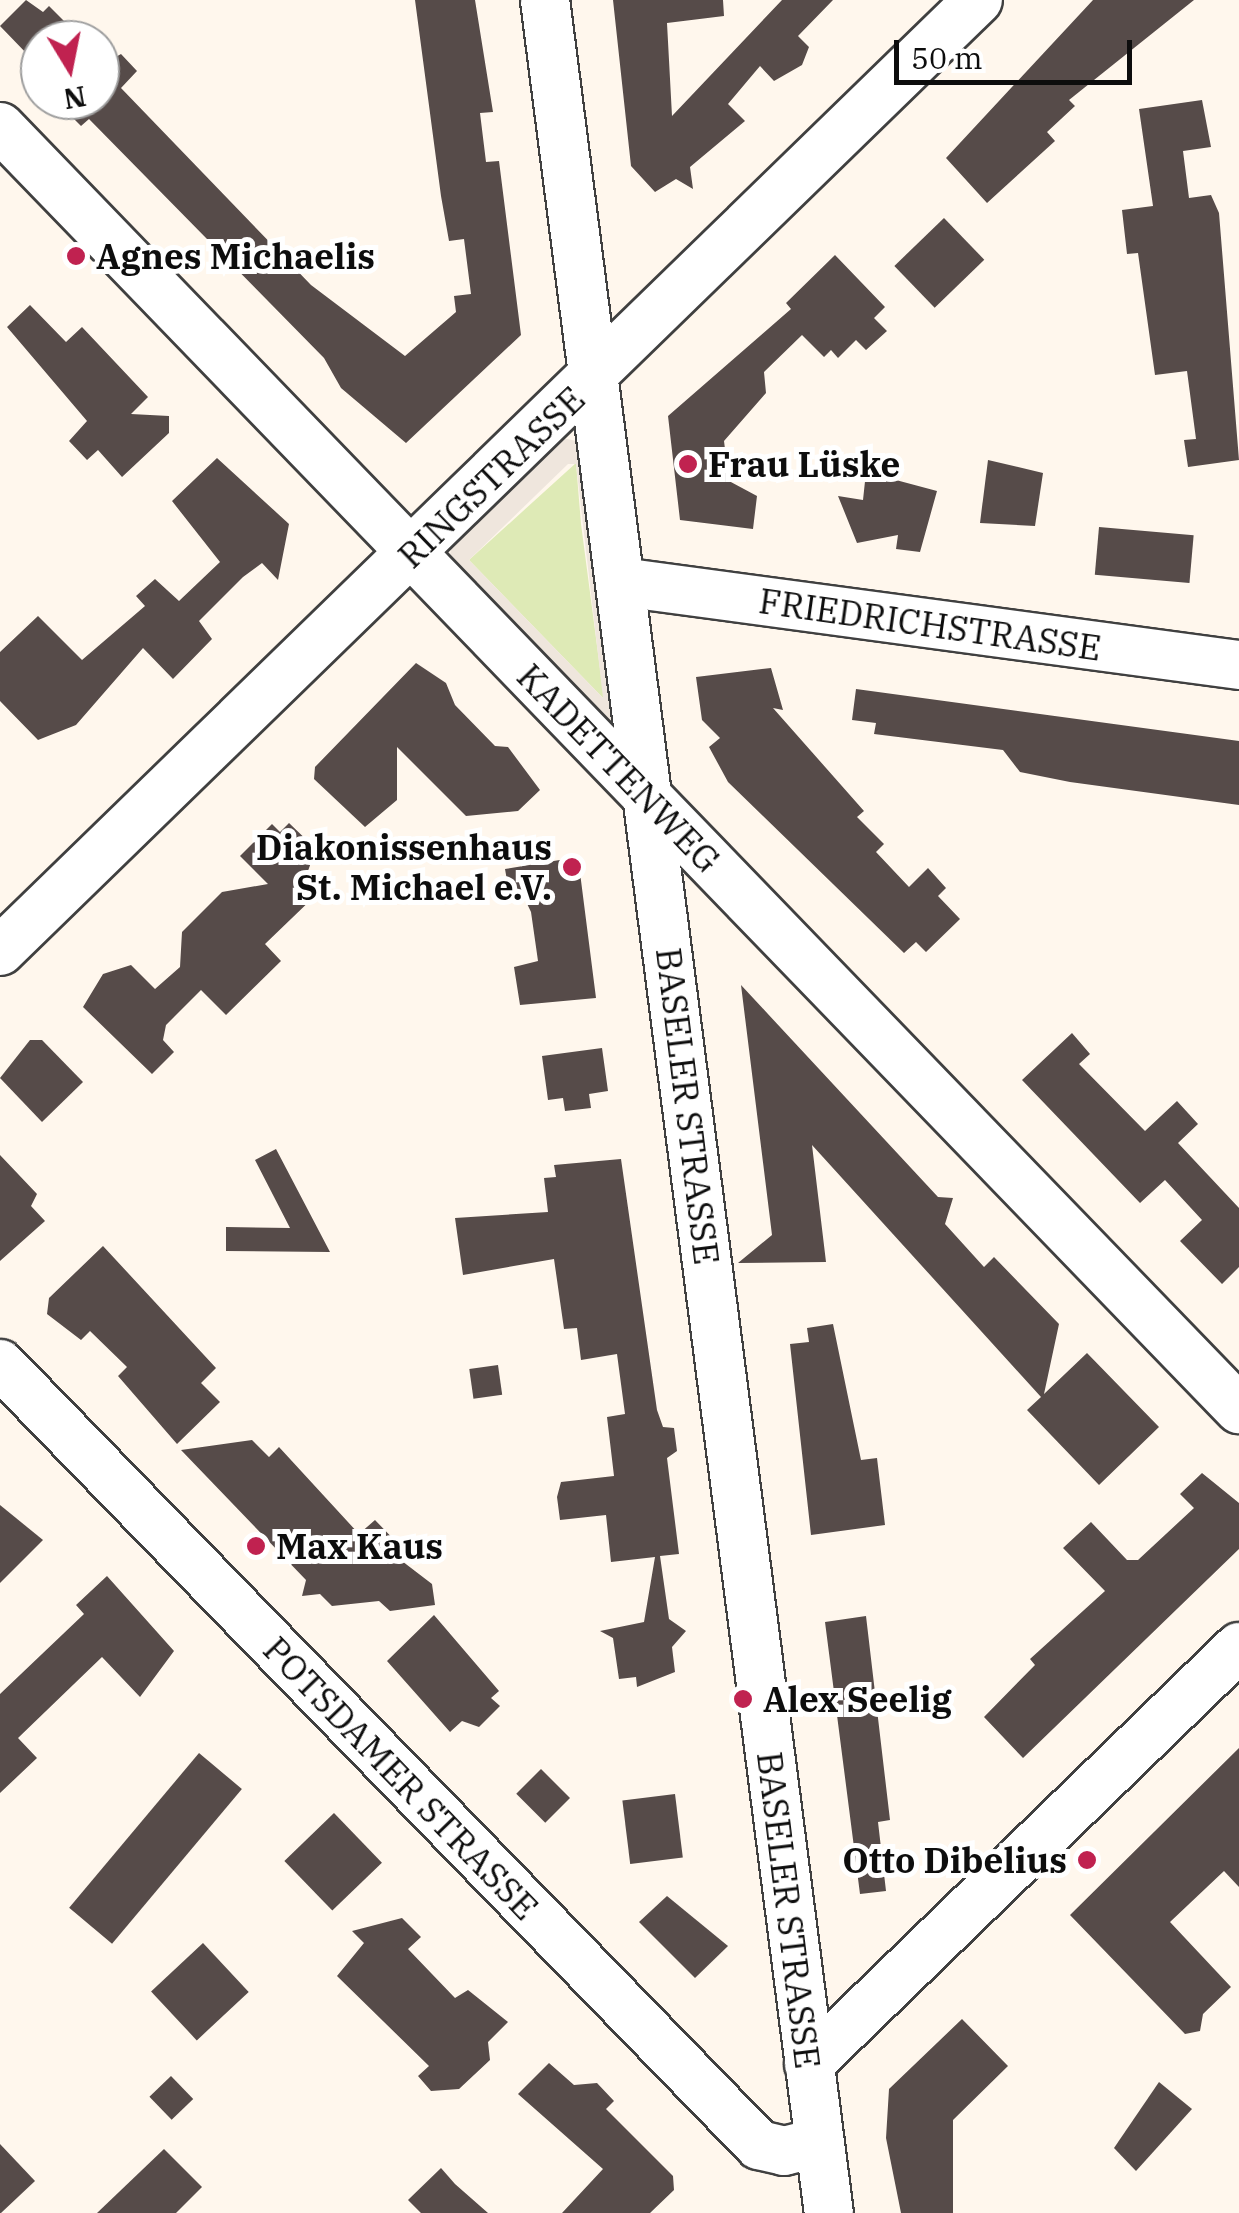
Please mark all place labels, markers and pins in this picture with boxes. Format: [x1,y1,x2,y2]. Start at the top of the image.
place label: Agnes Michaelis [96,235,375,277]
marker: Agnes Michaelis [65,245,87,267]
place label: Frau Lüske [708,443,900,485]
marker: Frau Lüske [677,453,699,475]
place label: Diakonissenhaus St. Michael e.V. [256,826,552,908]
marker: Diakonissenhaus St. Michael e.V. [561,856,583,878]
place label: Max Kaus [276,1525,443,1567]
marker: Max Kaus [245,1535,267,1557]
place label: Alex Seelig [763,1678,952,1720]
marker: Alex Seelig [732,1688,754,1710]
place label: Otto Dibelius [842,1839,1067,1881]
marker: Otto Dibelius [1076,1849,1098,1871]

